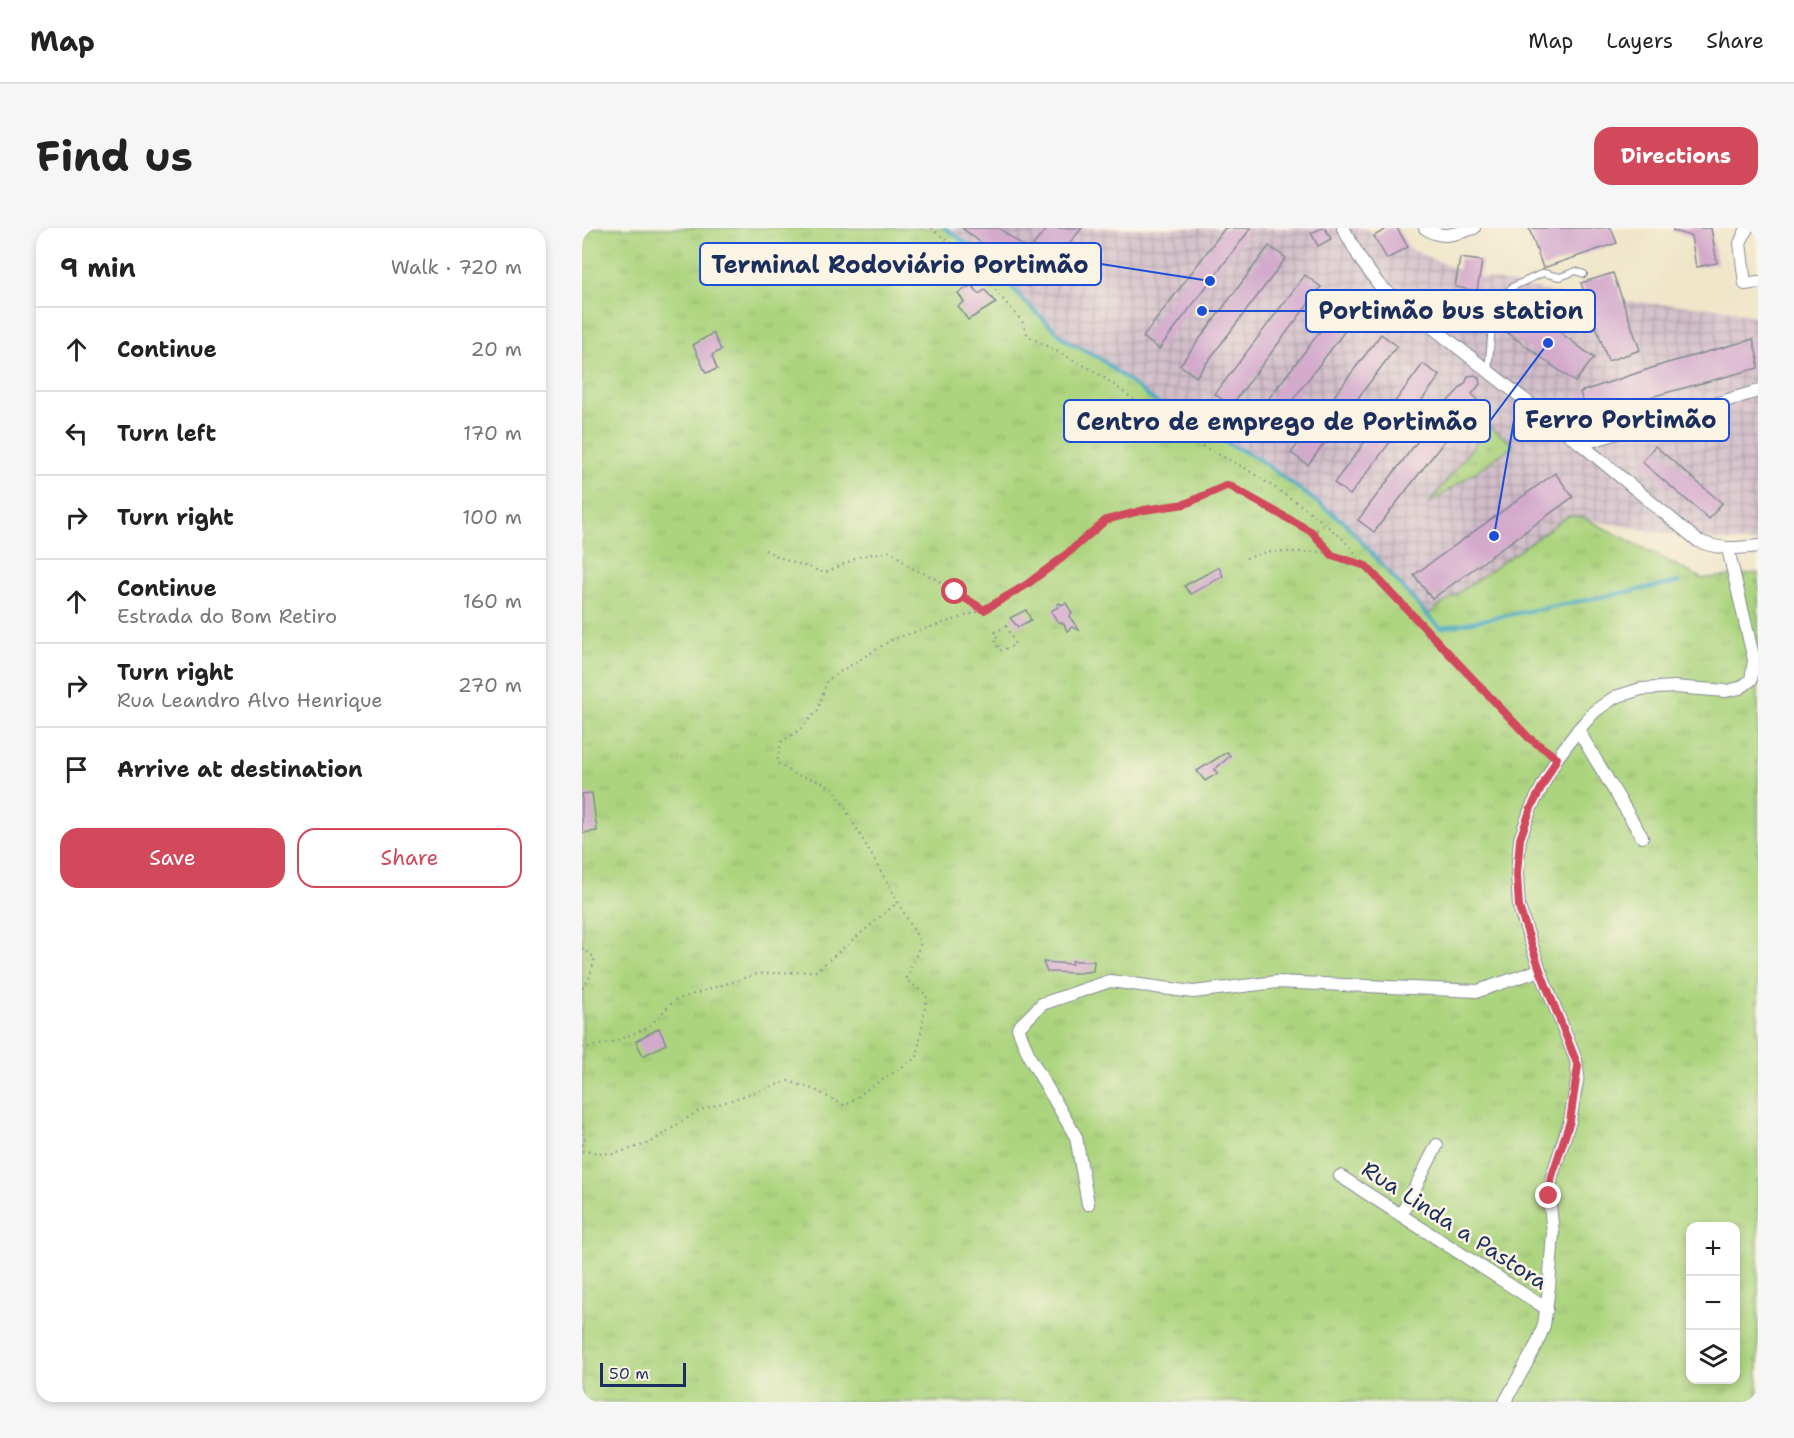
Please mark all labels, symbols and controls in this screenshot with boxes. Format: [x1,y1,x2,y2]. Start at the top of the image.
text: Map [30,22,95,60]
text: Map [1528,27,1573,55]
text: Layers [1606,27,1673,55]
text: Share [1706,27,1764,55]
button: Directions [1594,127,1758,185]
text: Find us [36,128,193,184]
callout: Terminal Rodoviário Portimão [700,243,1101,285]
text: Terminal Rodoviário Portimão [711,249,1089,281]
text: 9 min [60,250,136,285]
text: Walk · 720 m [391,254,522,280]
callout: Portimão bus station [1306,290,1595,332]
text: Portimão bus station [1318,295,1584,327]
icon: ahead [60,333,93,366]
text: Continue [117,335,217,364]
text: 20 m [471,336,522,362]
callout: Ferro Portimão [1514,399,1729,441]
callout: Centro de emprego de Portimão [1064,400,1490,442]
text: Ferro Portimão [1525,404,1717,436]
text: Centro de emprego de Portimão [1076,406,1478,438]
icon: left [60,417,93,450]
text: Turn left [117,419,216,448]
text: 170 m [463,420,522,446]
icon: right [60,501,93,534]
text: Turn right [117,503,234,532]
text: 100 m [462,504,522,530]
text: Continue [117,574,217,603]
route start [941,578,967,604]
icon: ahead [60,585,93,618]
text: 160 m [463,588,522,614]
text: Estrada do Bom Retiro [117,603,337,629]
text: Turn right [117,658,234,687]
icon: right [60,669,93,702]
text: 270 m [458,672,522,698]
text: Rua Leandro Alvo Henrique [117,687,383,713]
icon: arrive [60,753,93,786]
text: Arrive at destination [117,755,363,784]
button: Save [60,828,285,888]
button: Share [297,828,522,888]
street label: Rua Linda a Pastora [1356,1154,1553,1297]
route end [1535,1182,1561,1208]
map controls [1686,1222,1740,1384]
button: + [1686,1222,1740,1276]
button: − [1686,1276,1740,1330]
button: layers [1686,1330,1740,1384]
scale bar [600,1360,686,1388]
text: 50 m [609,1363,649,1384]

